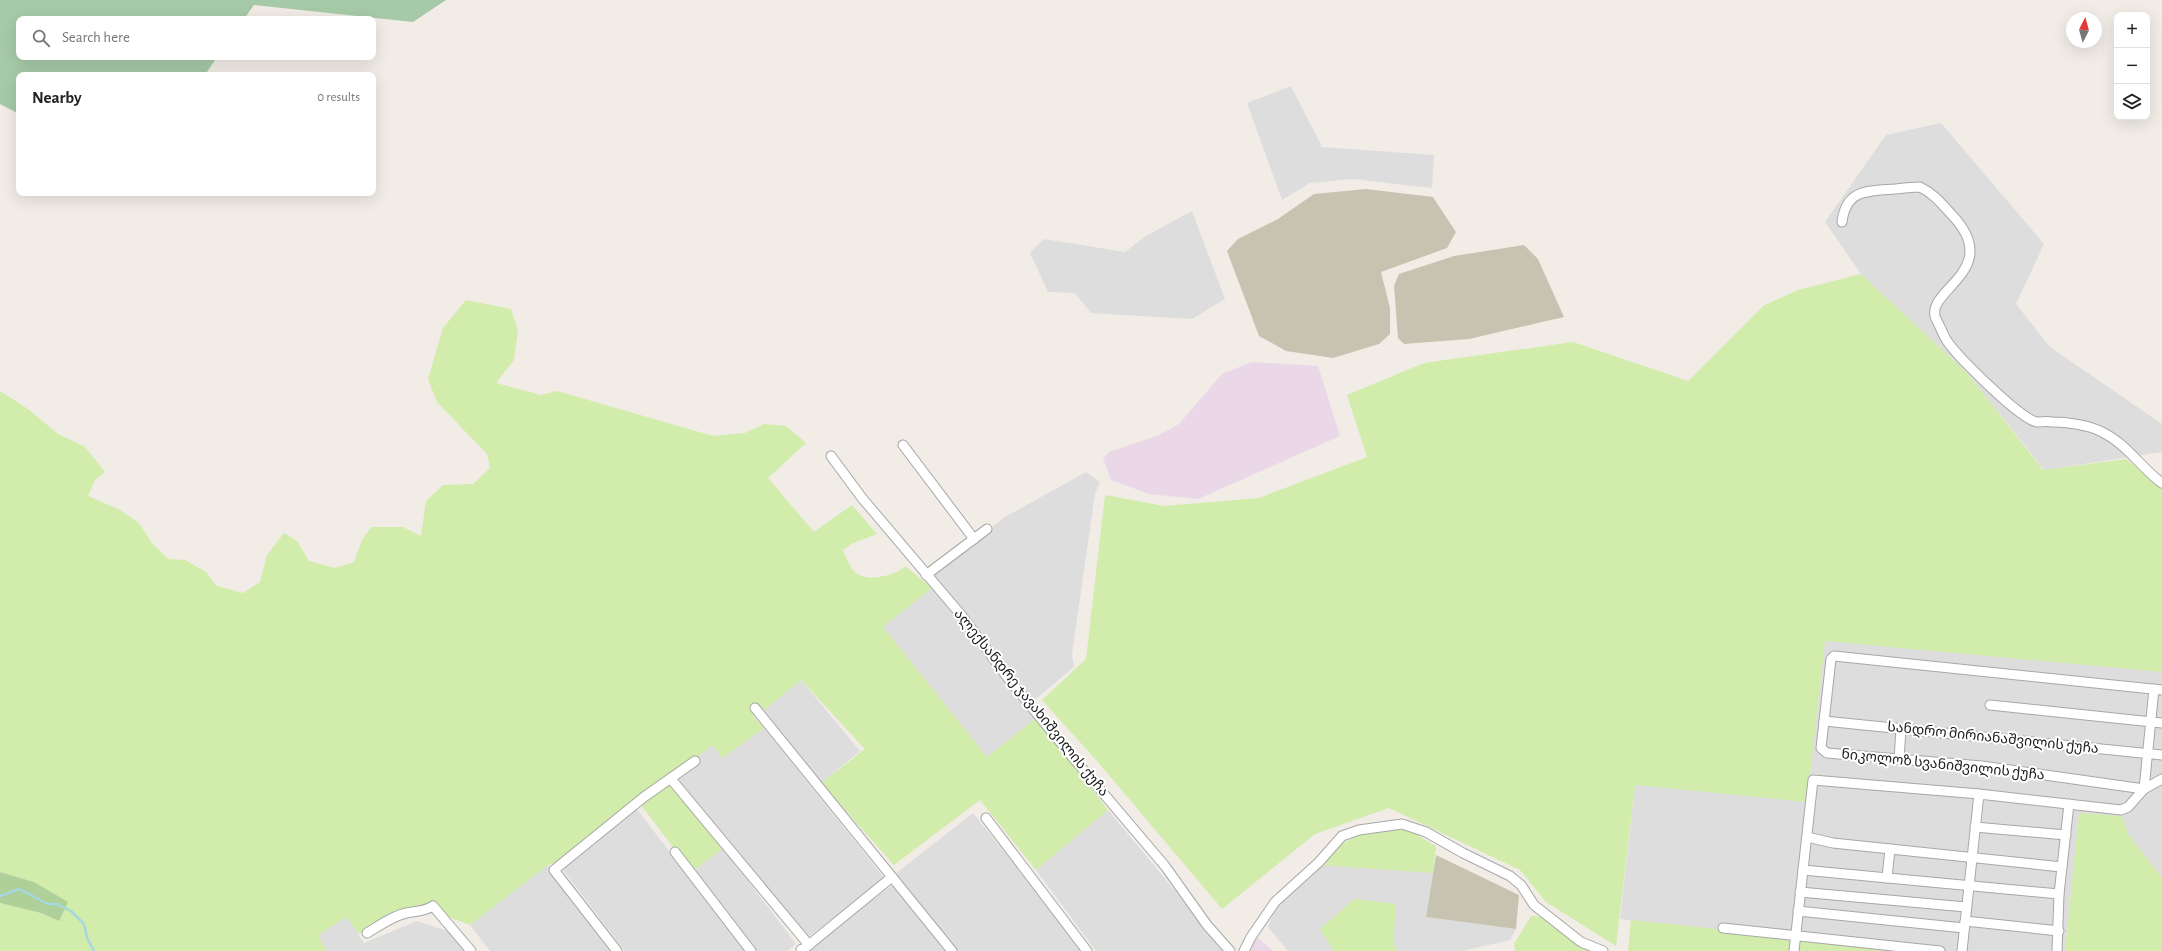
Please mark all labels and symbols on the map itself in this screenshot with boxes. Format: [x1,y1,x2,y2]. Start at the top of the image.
north arrow [2066,12,2102,48]
street label: ალექსანდრე ჯავახიშვილის ქუჩა [950,606,1112,800]
street label: სანდრო მირიანაშვილის ქუჩა [1887,719,2099,757]
street label: ნიკოლოზ სვანიშვილის ქუჩა [1841,747,2045,784]

